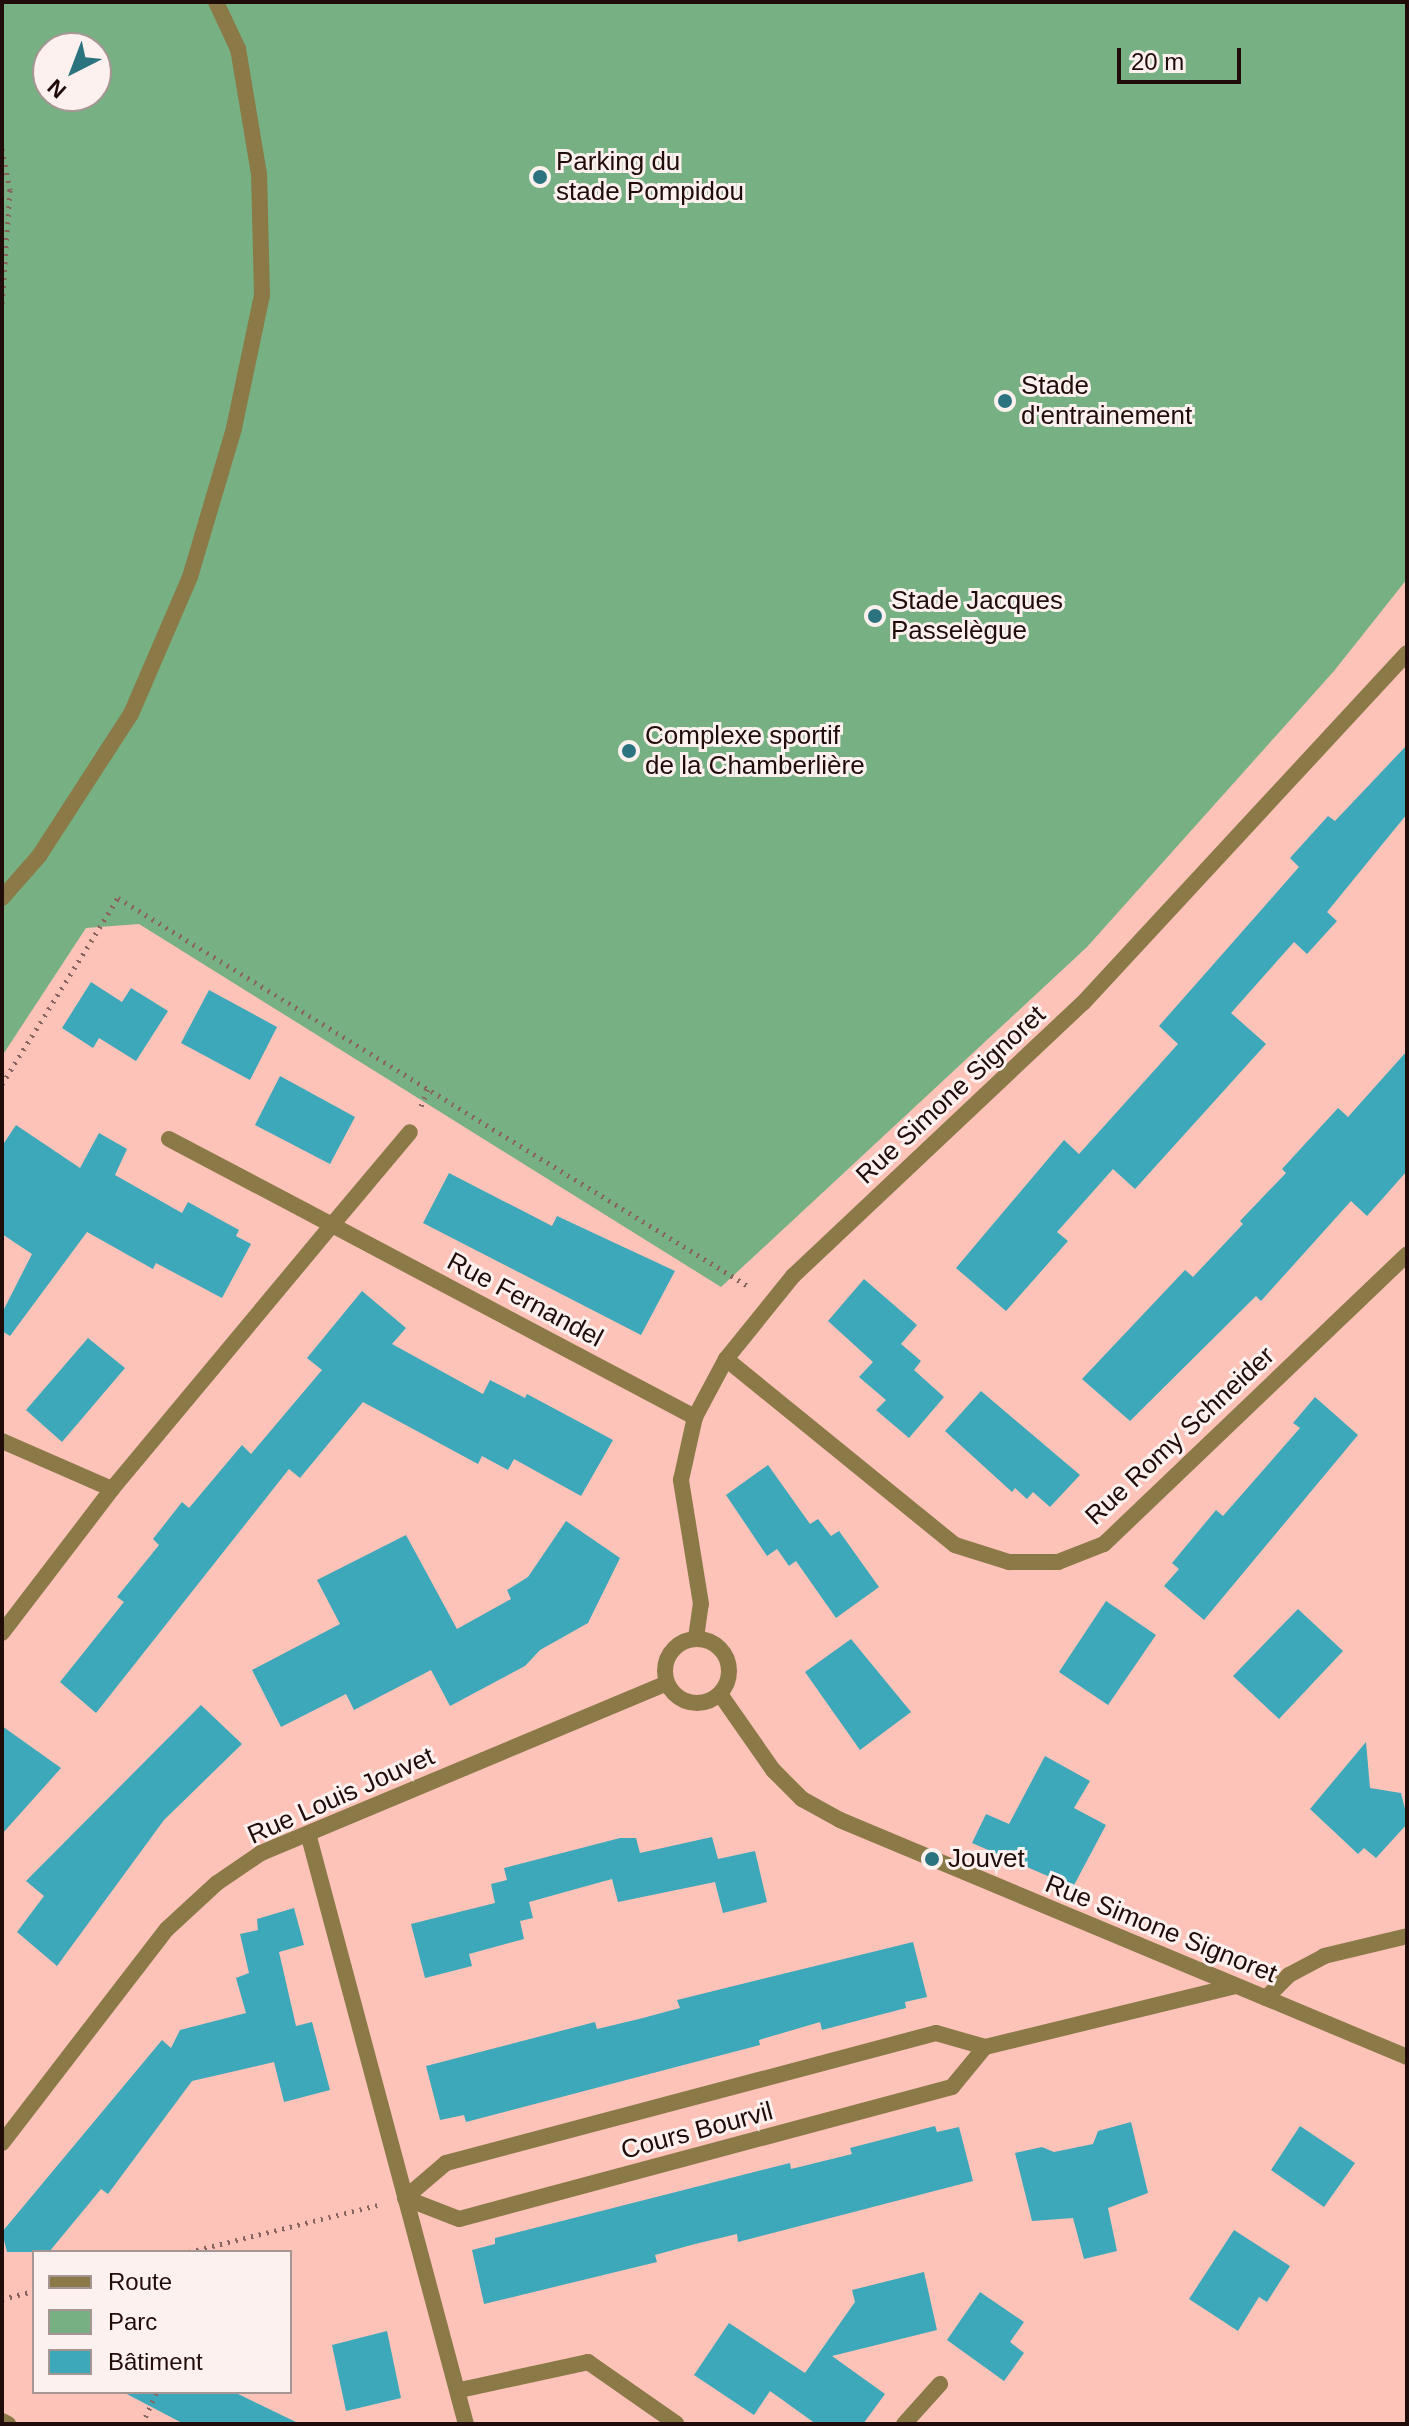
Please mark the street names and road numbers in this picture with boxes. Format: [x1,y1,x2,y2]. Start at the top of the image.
street label: Rue Simone Signoret [850,999,1052,1191]
street label: Rue Fernandel [442,1246,608,1354]
street label: Rue Romy Schneider [1079,1340,1281,1532]
street label: Rue Louis Jouvet [243,1741,439,1851]
street label: Rue Simone Signoret [1041,1868,1281,1990]
street label: Cours Bourvil [618,2096,776,2166]

